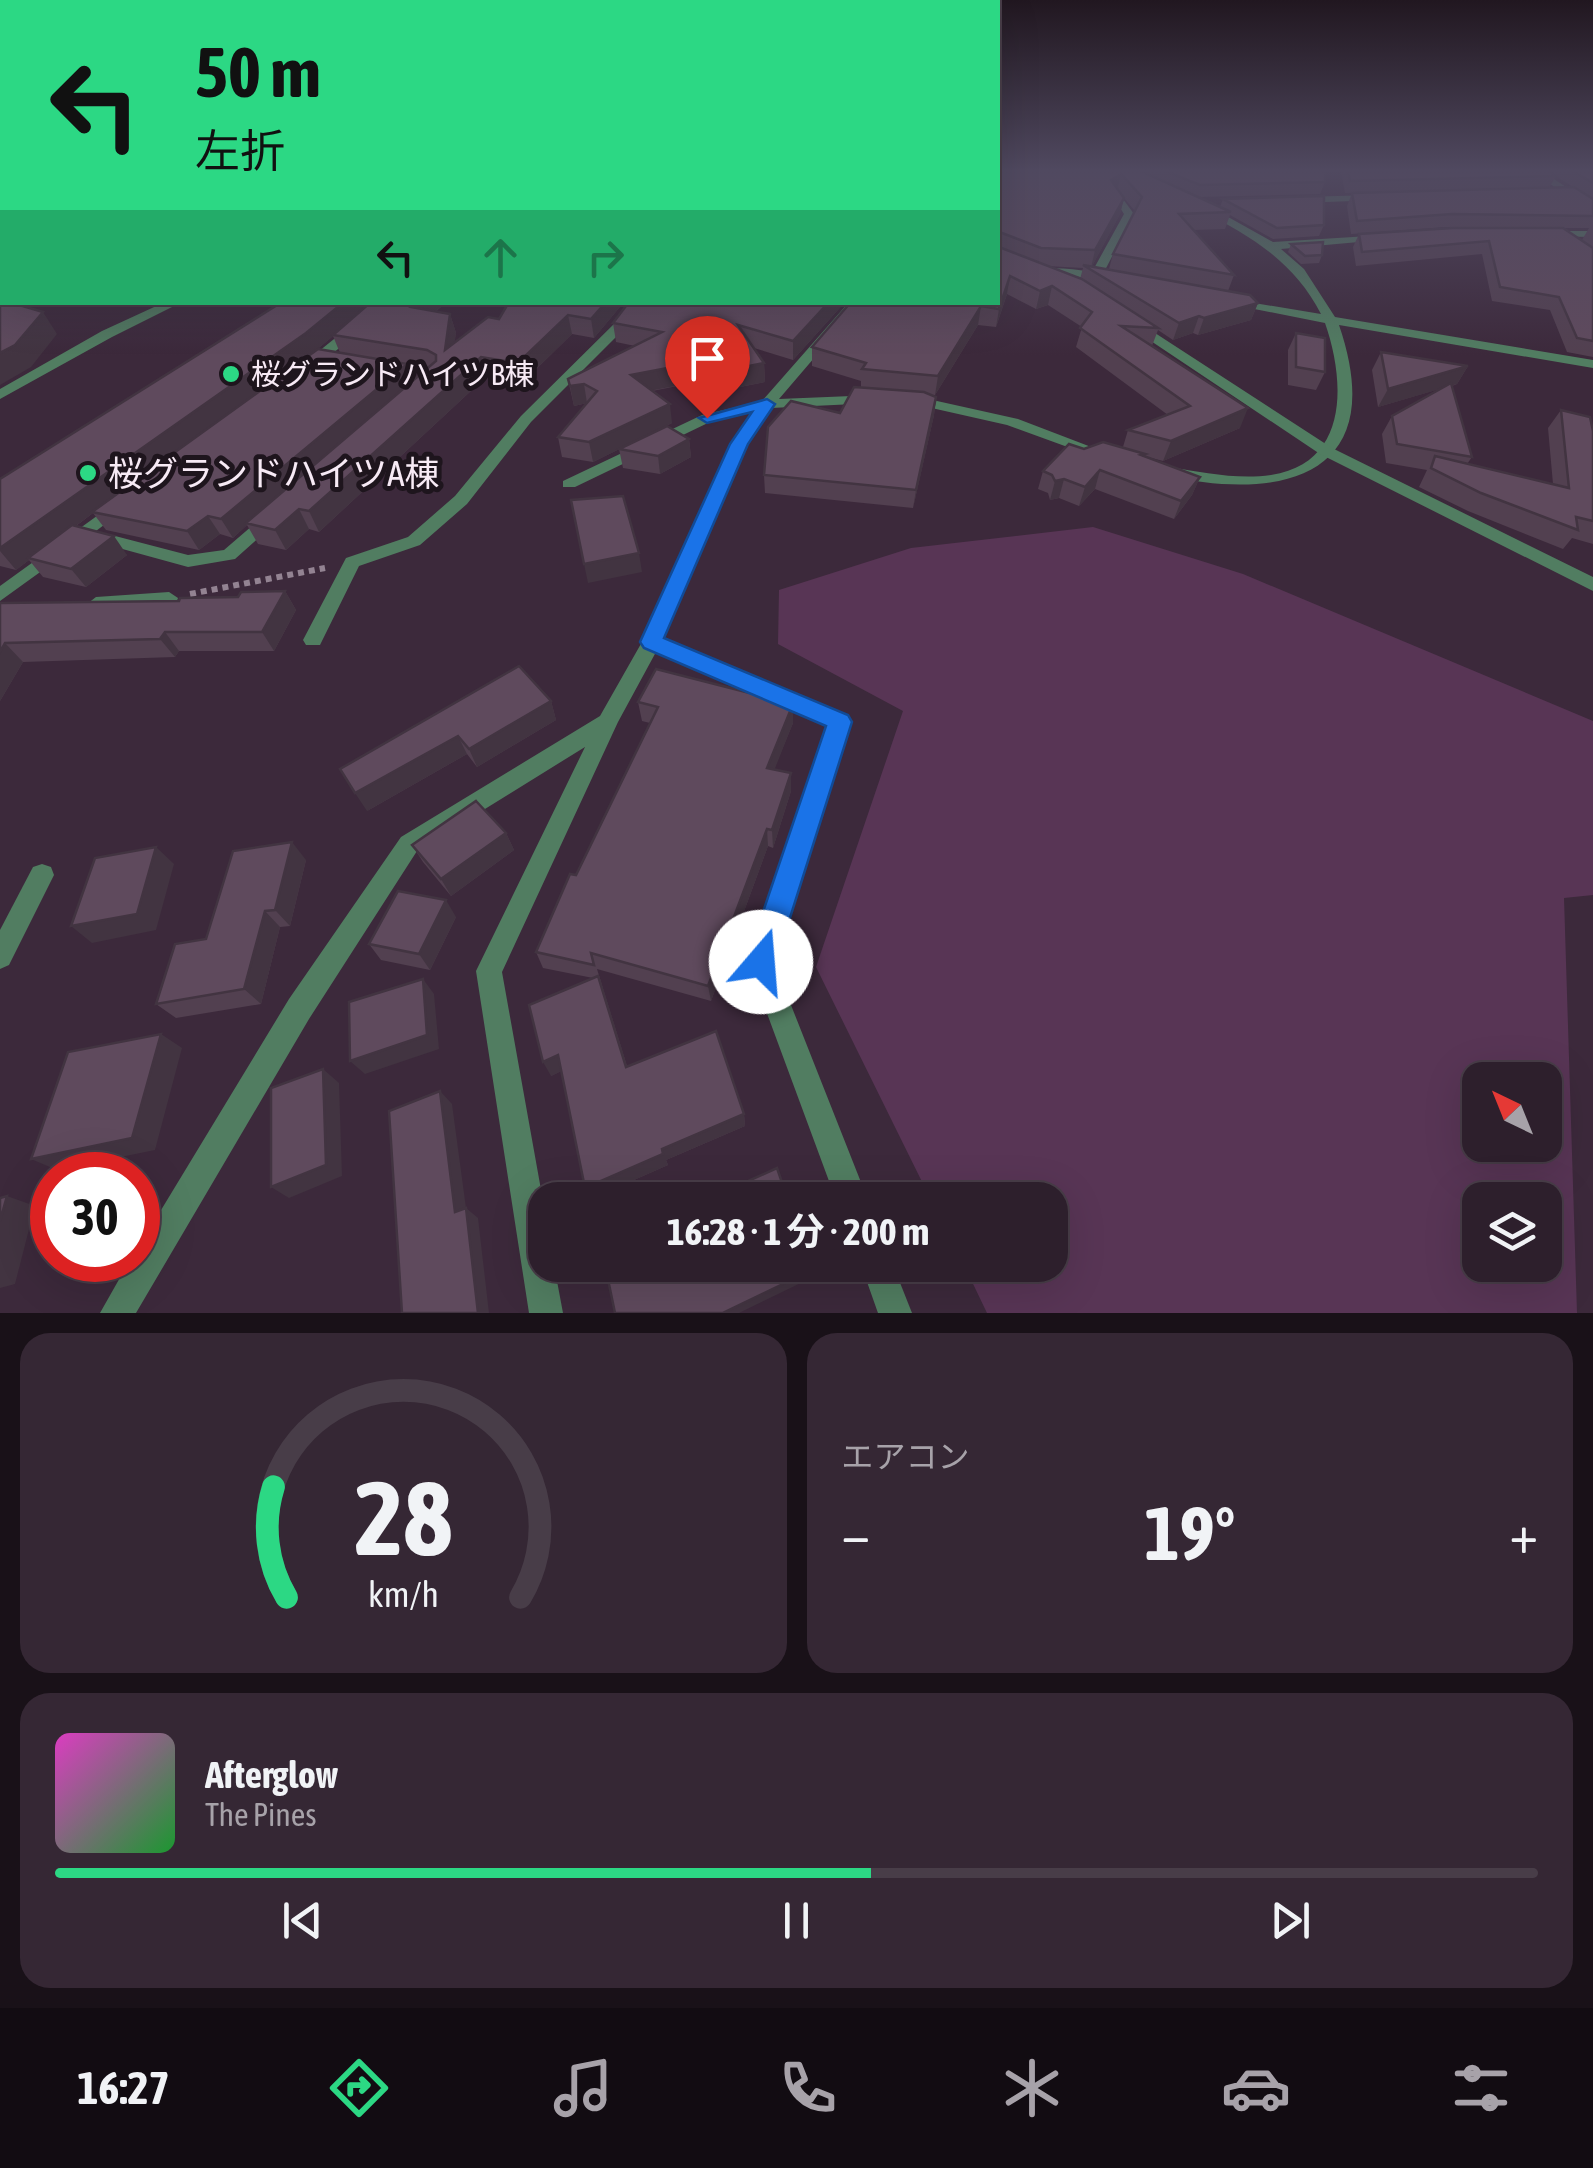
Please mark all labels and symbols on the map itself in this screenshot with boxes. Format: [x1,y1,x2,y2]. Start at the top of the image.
pin [665,316,750,419]
place label: 桜グランドハイツB棟 [251,357,535,391]
marker: 桜グランドハイツB棟 [220,363,242,385]
place label: 桜グランドハイツA棟 [108,453,439,493]
marker: 桜グランドハイツA棟 [77,462,99,484]
position arrow [709,910,813,1014]
north arrow [1462,1062,1562,1162]
speed limit sign: 30 [30,1152,160,1282]

